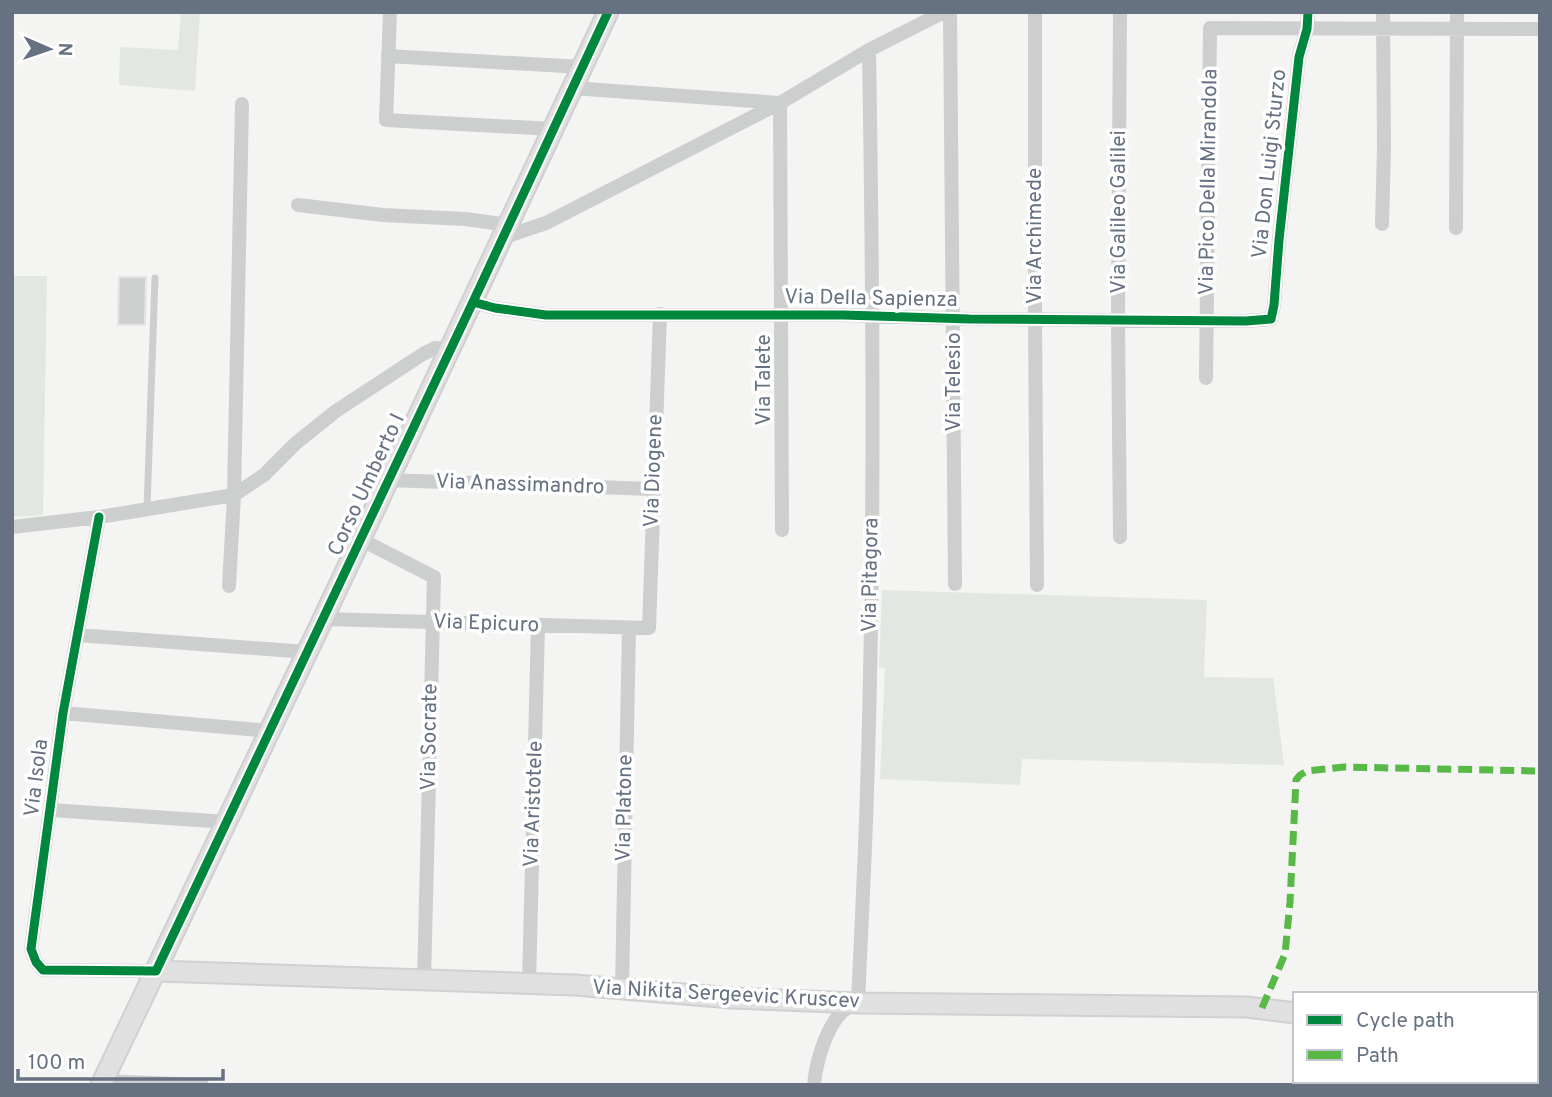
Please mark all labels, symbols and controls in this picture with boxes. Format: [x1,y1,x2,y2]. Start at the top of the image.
north arrow [14,14,84,84]
text: N [52,42,76,57]
street label: Via Pico Della Mirandola [1194,68,1224,296]
street label: Via Don Luigi Sturzo [1247,68,1293,260]
street label: Via Galileo Galilei [1106,130,1133,294]
street label: Via Archimede [1022,168,1049,304]
street label: Via Della Sapienza [784,284,958,314]
street label: Via Telesio [941,332,968,432]
street label: Via Talete [751,334,778,426]
street label: Corso Umberto I [322,409,412,561]
street label: Via Diogene [639,414,669,528]
street label: Via Anassimandro [435,469,605,501]
street label: Via Pitagora [857,517,885,633]
street label: Via Epicuro [432,609,540,639]
street label: Via Socrate [416,683,444,791]
street label: Via Isola [19,737,55,819]
street label: Via Aristotele [518,740,550,868]
street label: Via Platone [611,754,639,862]
street label: Via Nikita Sergeevic Kruscev [591,975,861,1016]
legend [1293,992,1538,1083]
text: Cycle path [1356,1008,1455,1035]
scale bar [18,1038,222,1082]
text: Path [1356,1043,1399,1070]
text: 100 m [28,1050,85,1077]

